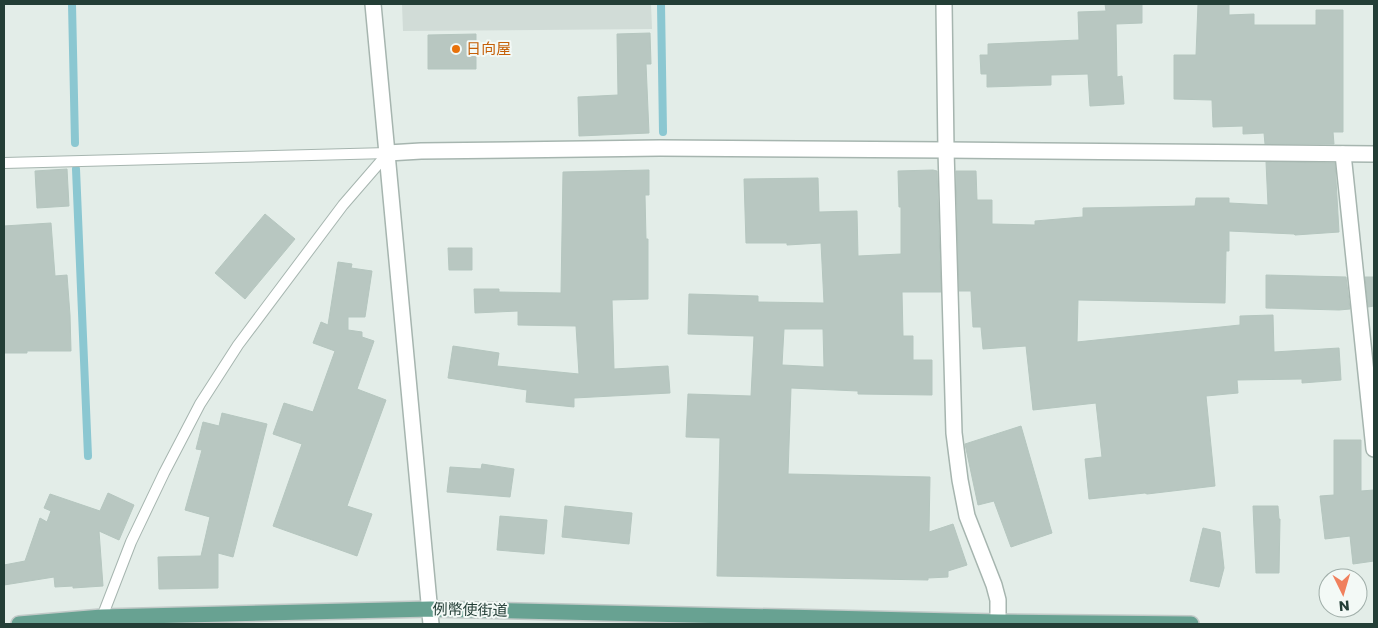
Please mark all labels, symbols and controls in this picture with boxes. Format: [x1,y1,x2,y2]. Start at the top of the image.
place label: 日向屋 [466,38,511,59]
marker: 日向屋 [450,43,462,55]
north arrow [1318,568,1368,618]
text: N [1338,596,1350,616]
street label: 例幣使街道 [432,598,508,621]

